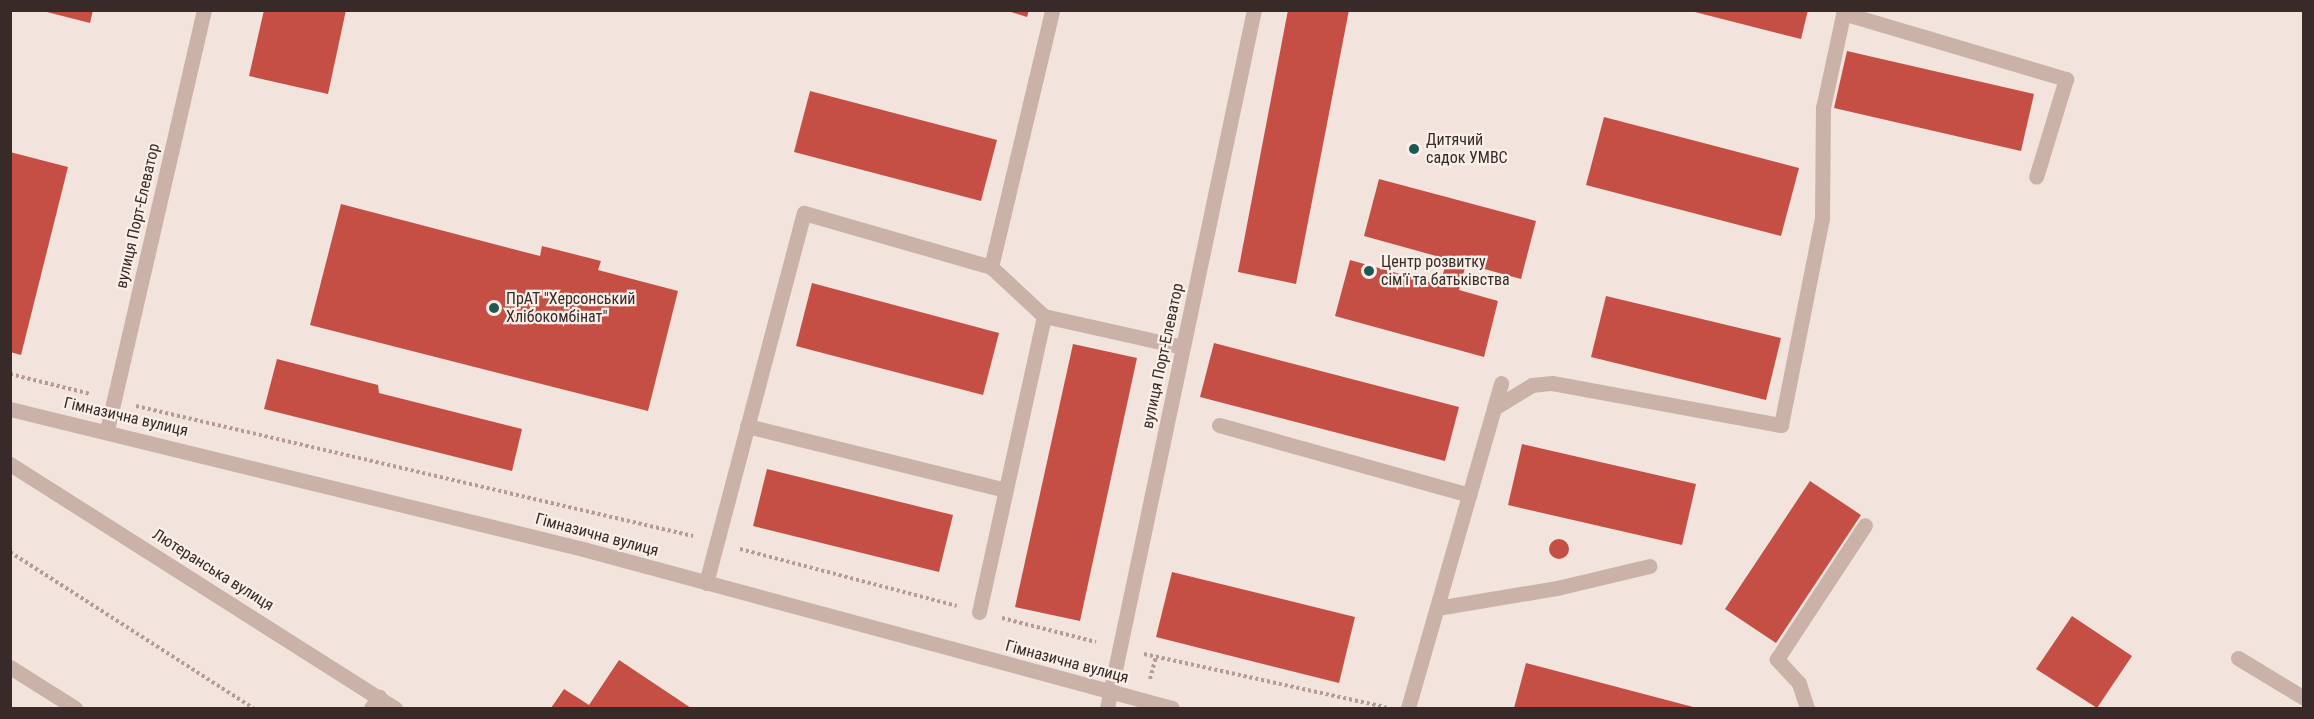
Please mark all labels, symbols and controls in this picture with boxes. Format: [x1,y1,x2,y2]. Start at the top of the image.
place label: Дитячий садок УМВС [1426,130,1508,168]
street label: вулиця Порт-Елеватор [112,142,164,290]
marker: Дитячий садок УМВС [1407,142,1421,156]
place label: Центр розвитку сім'ї та батьківства [1381,252,1510,290]
marker: Центр розвитку сім'ї та батьківства [1362,264,1376,278]
street label: вулиця Порт-Елеватор [1138,282,1188,430]
place label: ПрАТ "Херсонський Хлібокомбінат" [506,289,636,327]
marker: ПрАТ "Херсонський Хлібокомбінат" [487,301,501,315]
street label: Гімназична вулиця [62,393,190,441]
street label: Гімназична вулиця [533,509,661,561]
street label: Лютеранська вулиця [149,525,277,615]
street label: Гімназична вулиця [1003,636,1131,688]

